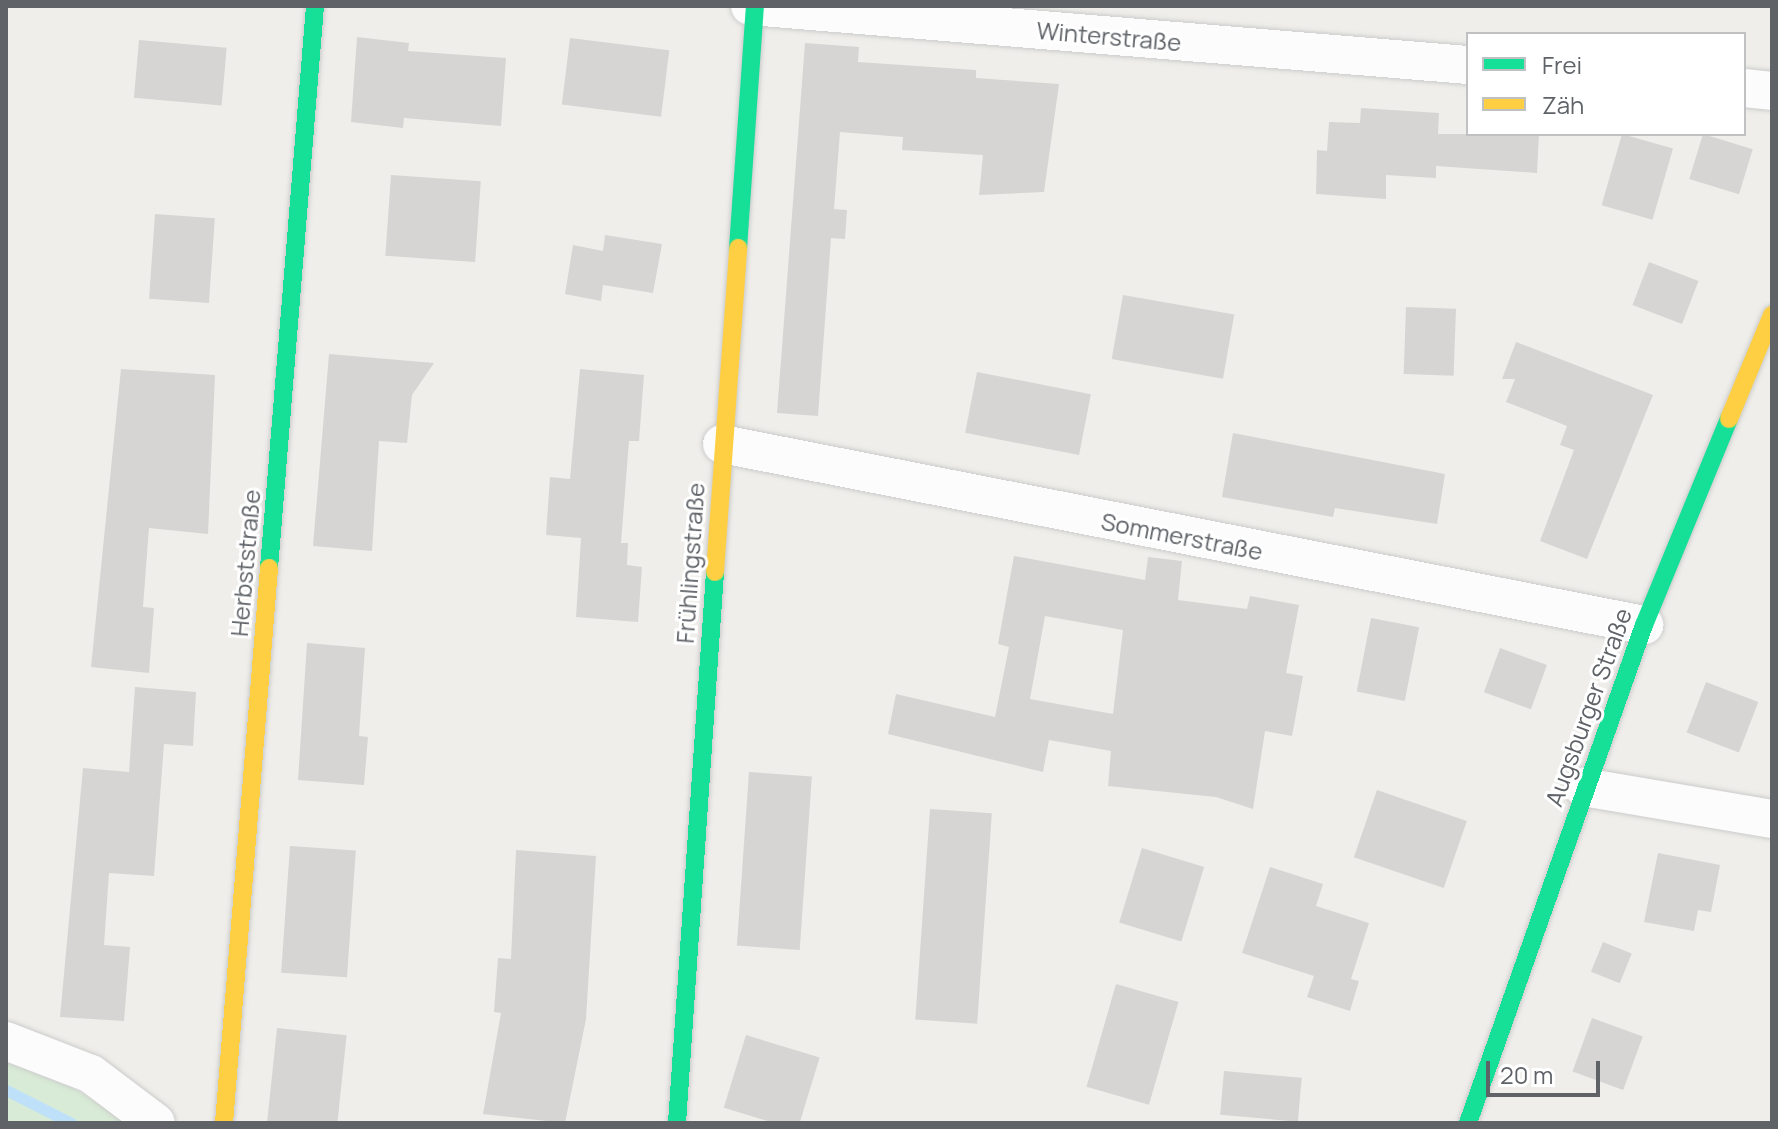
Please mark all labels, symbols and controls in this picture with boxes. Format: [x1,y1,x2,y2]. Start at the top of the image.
street label: Winterstraße [1035,15,1183,57]
legend [1466,32,1746,136]
text: Frei [1542,48,1582,81]
text: Zäh [1542,88,1584,121]
street label: Frühlingstraße [670,482,710,644]
street label: Herbststraße [224,488,266,638]
street label: Sommerstraße [1099,506,1265,566]
street label: Augsburger Straße [1539,604,1637,810]
scale bar [1490,1045,1604,1095]
text: 20 m [1500,1058,1553,1091]

